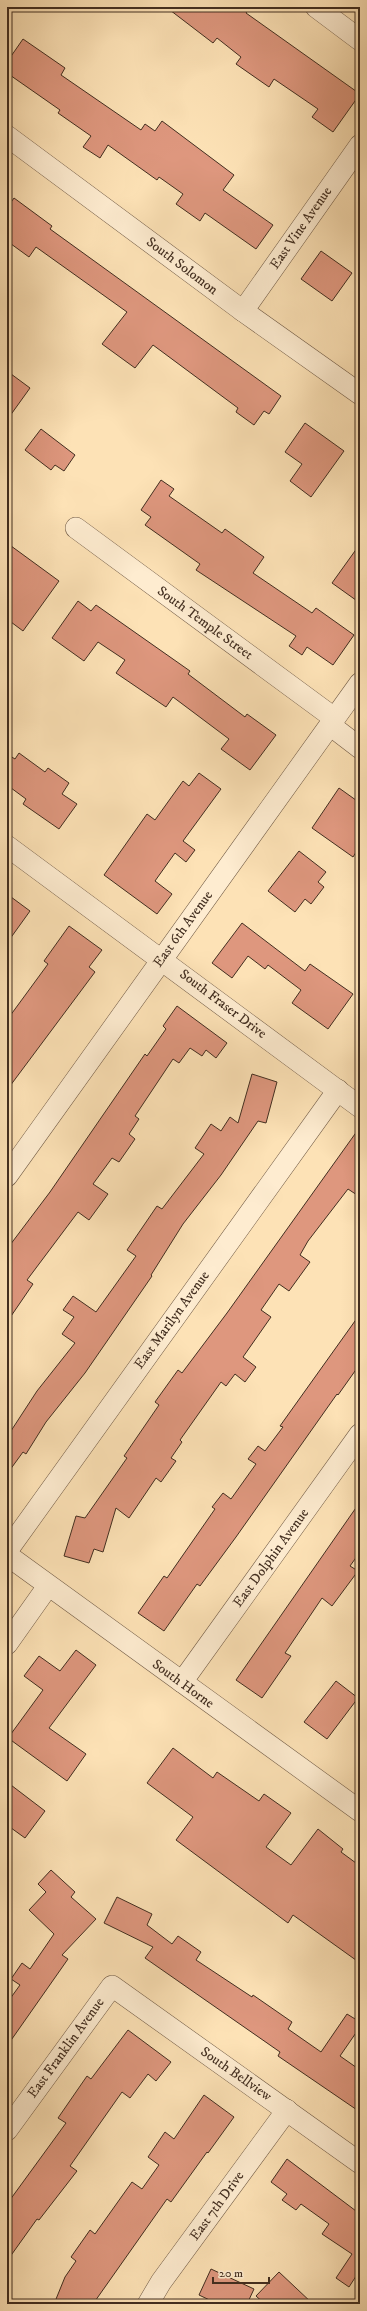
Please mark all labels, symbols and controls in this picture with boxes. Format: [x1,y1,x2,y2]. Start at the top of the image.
street label: East Vine Avenue [266,183,336,273]
street label: South Solomon [142,233,222,299]
street label: South Temple Street [153,582,257,664]
street label: East 6th Avenue [149,887,217,971]
street label: South Fraser Drive [176,965,270,1043]
street label: East Marilyn Avenue [130,1267,214,1373]
street label: East Dolphin Avenue [229,1505,313,1611]
street label: South Horne [148,1655,218,1713]
street label: East Franklin Avenue [24,1994,109,2102]
street label: South Bellview [197,2043,275,2105]
street label: East 7th Drive [186,2168,248,2244]
scale bar [213,2259,269,2285]
text: 20 m [219,2266,243,2281]

